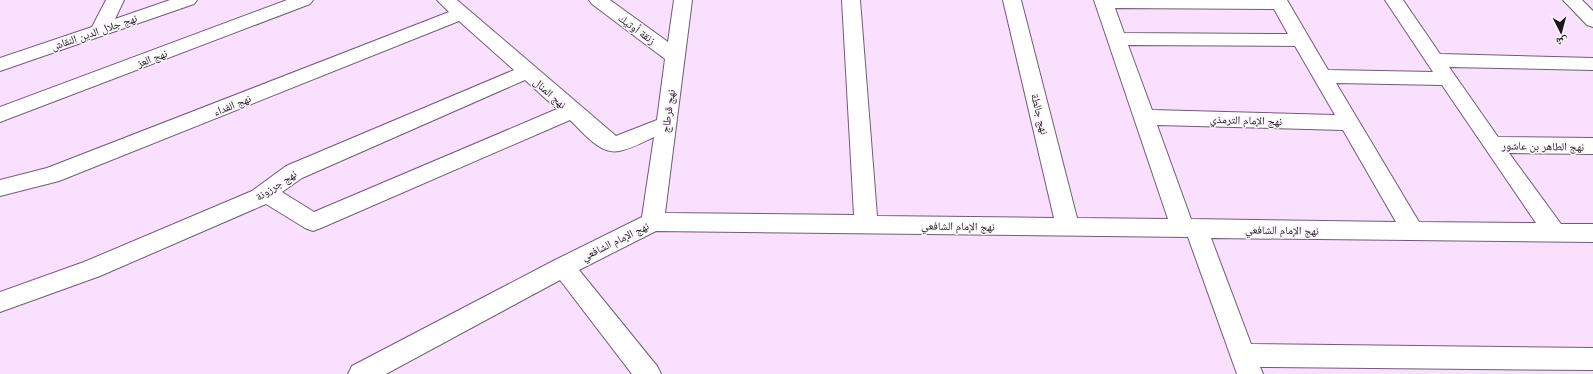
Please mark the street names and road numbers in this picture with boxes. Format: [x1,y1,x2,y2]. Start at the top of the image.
street label: زنقة أوتيك [615,11,658,47]
street label: نهج جلال الدين النقاش [49,12,139,53]
street label: نهج العز [134,47,169,71]
street label: نهج المنال [531,75,569,111]
street label: نهج قرطاج [659,89,678,134]
street label: نهج الفداء [212,92,253,119]
street label: نهج جالطة [1028,92,1051,136]
street label: نهج الإمام الترمذي [1210,113,1282,130]
street label: نهج الطاهر بن عاشور [1501,139,1584,154]
street label: نهج جرزونة [253,167,299,203]
street label: نهج الإمام الشافعي [579,219,652,265]
street label: نهج الإمام الشافعي [921,219,995,235]
street label: نهج الإمام الشافعي [1245,223,1319,239]

